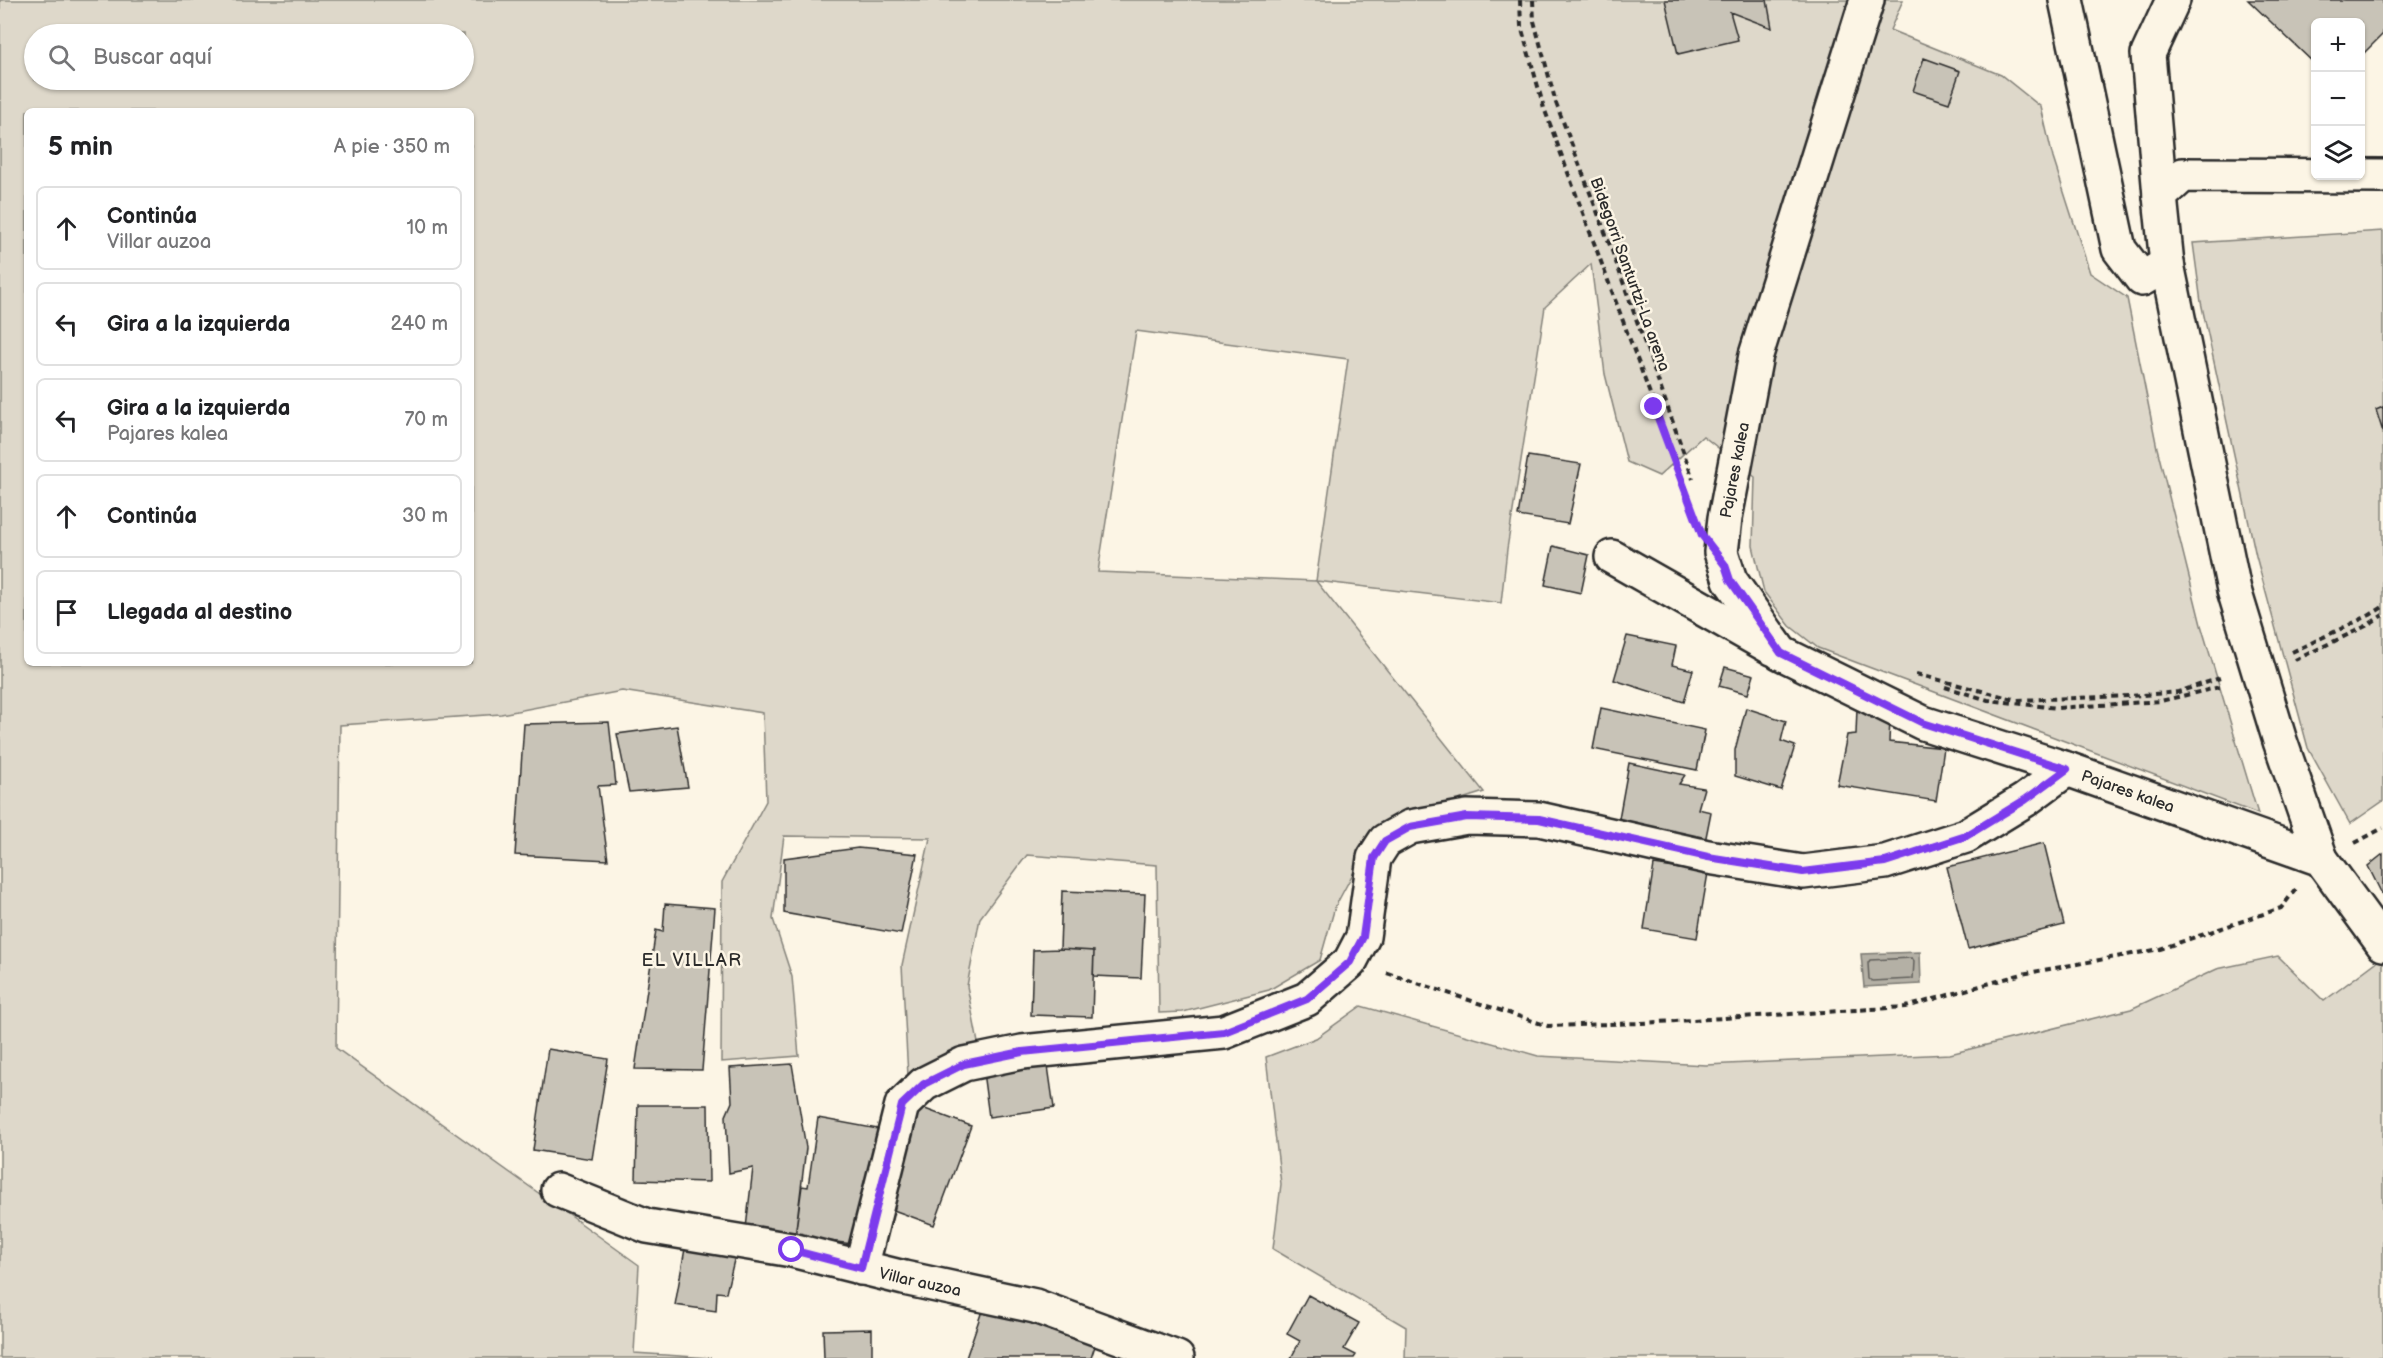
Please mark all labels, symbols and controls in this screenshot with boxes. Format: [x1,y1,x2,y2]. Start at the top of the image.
map controls [2311,18,2365,180]
button: + [2311,18,2365,72]
search box [24,24,474,90]
icon: search [45,41,78,74]
text: Buscar aquí [93,44,212,71]
button: − [2311,72,2365,126]
button: layers [2311,126,2365,180]
text: 5 min [48,132,113,163]
text: A pie · 350 m [334,135,450,159]
street label: Bidegorri Santurtzi-La arena [1586,175,1674,374]
text: Continúa [107,203,197,230]
icon: ahead [50,212,83,245]
text: 10 m [407,216,448,240]
text: Villar auzoa [107,230,211,254]
icon: left [50,308,83,341]
text: Gira a la izquierda [107,311,291,338]
text: 240 m [391,312,448,336]
route end [1640,393,1666,419]
text: Gira a la izquierda [107,395,291,422]
icon: left [50,404,83,437]
text: 70 m [404,408,448,432]
street label: Pajares kalea [1717,421,1754,520]
text: Pajares kalea [107,422,228,446]
icon: ahead [50,500,83,533]
text: Continúa [107,503,197,530]
text: 30 m [402,504,448,528]
icon: arrive [50,596,83,629]
text: Llegada al destino [107,599,292,626]
street label: Pajares kalea [2079,767,2177,817]
district label: EL VILLAR [641,950,743,971]
route start [778,1236,804,1262]
street label: Villar auzoa [877,1264,963,1301]

